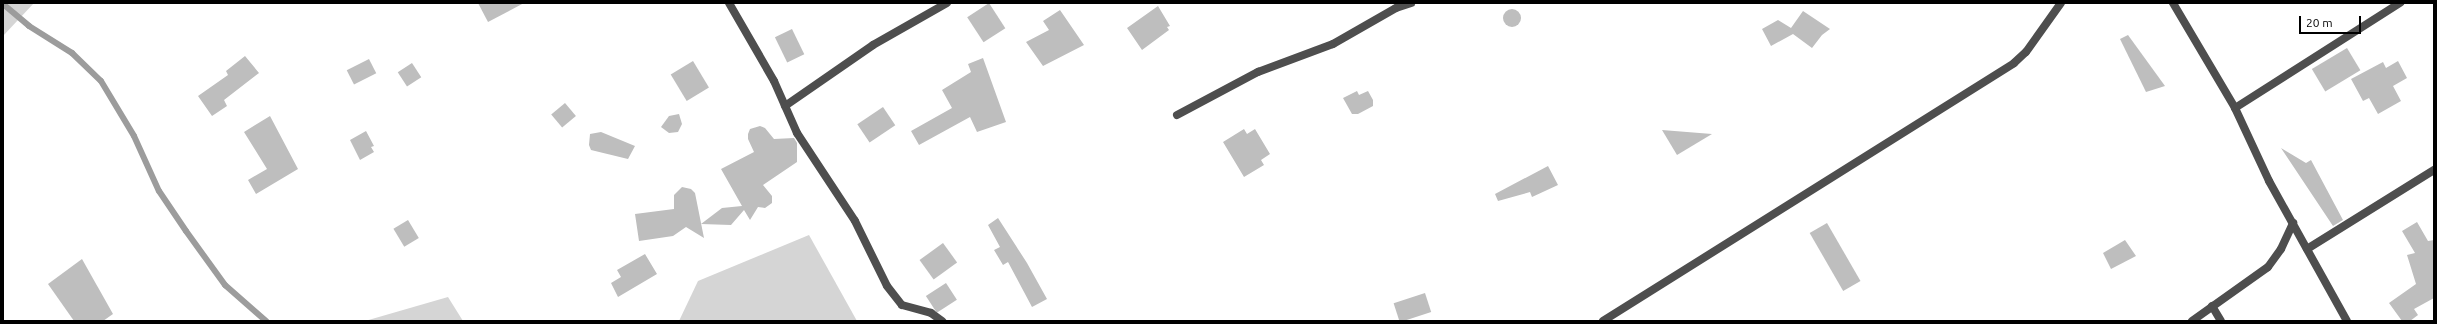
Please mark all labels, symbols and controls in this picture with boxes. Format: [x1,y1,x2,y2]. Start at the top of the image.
scale bar [2301,8,2363,34]
text: 20 m [2306,16,2333,29]

